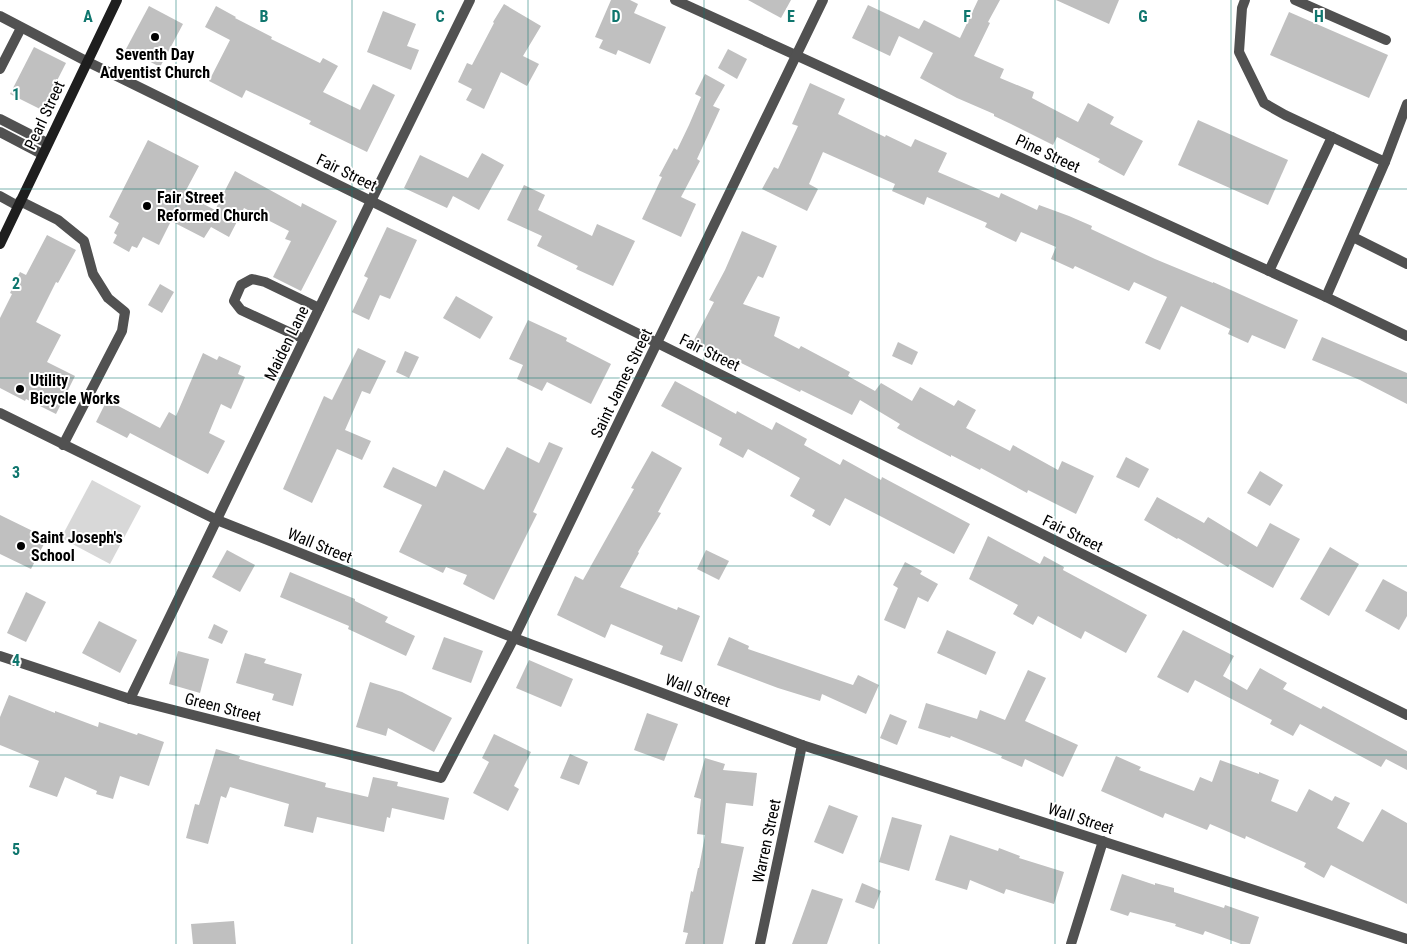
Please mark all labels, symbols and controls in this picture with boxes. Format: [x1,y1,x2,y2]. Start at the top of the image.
text: A [83,7,93,26]
text: B [260,7,269,26]
text: C [435,7,445,26]
text: D [611,7,621,26]
text: E [787,7,795,26]
text: F [963,7,971,26]
text: G [1138,7,1148,26]
text: H [1314,7,1324,26]
marker: Seventh Day Adventist Church [149,31,161,43]
place label: Seventh Day Adventist Church [100,45,210,82]
street label: Pearl Street [20,78,69,153]
text: 1 [12,85,20,104]
street label: Pine Street [1013,130,1083,177]
street label: Fair Street [313,150,380,195]
place label: Fair Street Reformed Church [157,188,269,225]
marker: Fair Street Reformed Church [141,200,153,212]
text: 2 [12,274,20,293]
street label: Maiden Lane [260,303,313,384]
street label: Saint James Street [587,325,656,441]
street label: Fair Street [676,330,743,375]
place label: Utility Bicycle Works [30,371,120,408]
marker: Utility Bicycle Works [14,383,26,395]
text: 3 [12,463,20,482]
street label: Fair Street [1039,511,1106,556]
street label: Wall Street [285,524,355,567]
place label: Saint Joseph's School [31,528,123,565]
marker: Saint Joseph's School [15,540,27,552]
text: 4 [12,651,20,670]
street label: Wall Street [663,670,733,711]
street label: Green Street [183,689,263,726]
street label: Warren Street [748,797,785,885]
street label: Wall Street [1046,799,1116,838]
text: 5 [12,840,20,859]

